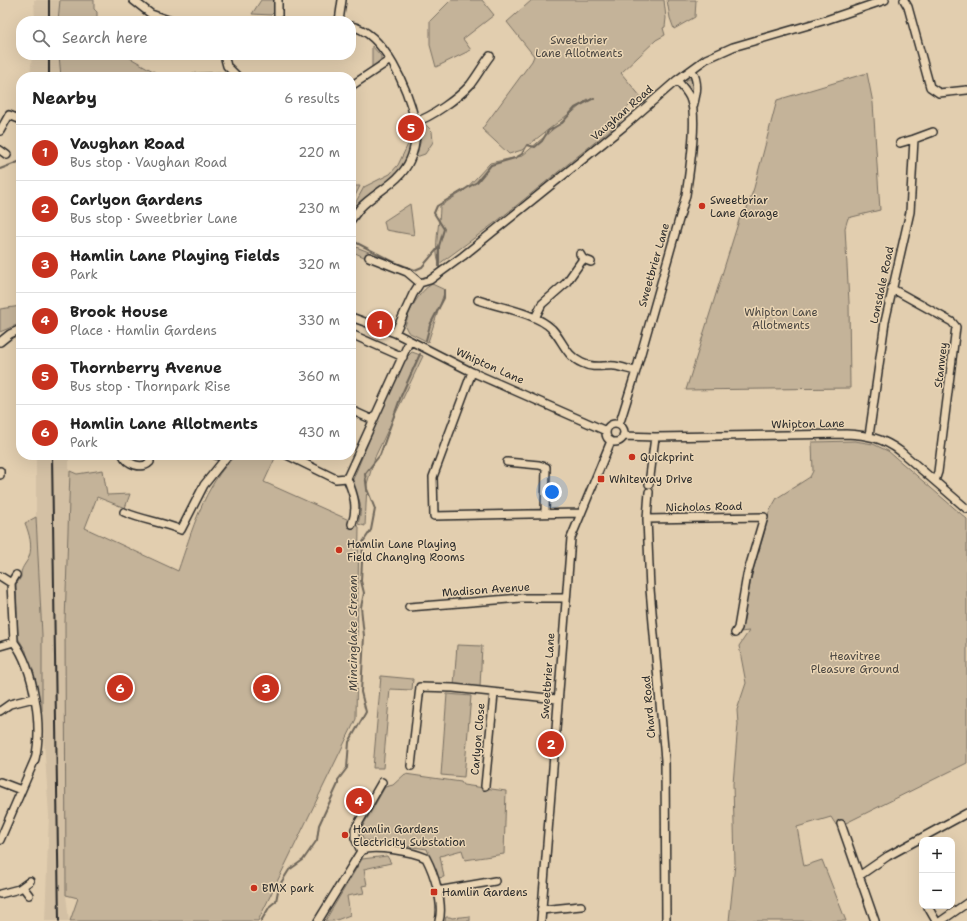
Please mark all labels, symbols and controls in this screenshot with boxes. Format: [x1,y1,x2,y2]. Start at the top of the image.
search box [16,16,356,60]
icon: search [30,27,52,49]
text: Search here [62,28,148,48]
park label: Sweetbrier Lane Allotments [535,33,623,61]
street label: Vaughan Road [588,82,656,144]
text: Nearby [32,87,97,109]
text: 6 results [284,90,340,107]
pin: 5 [398,113,424,143]
text: Vaughan Road [70,134,185,154]
text: 1 [42,144,48,161]
text: 220 m [298,144,340,161]
text: Bus stop · Vaughan Road [70,154,227,171]
text: Carlyon Gardens [70,190,203,210]
place label: Sweetbriar Lane Garage [710,193,779,221]
text: 2 [40,200,50,217]
text: 230 m [298,200,340,217]
marker: Sweetbriar Lane Garage [697,201,707,211]
text: Bus stop · Sweetbrier Lane [70,210,238,227]
street label: Sweetbrier Lane [635,221,673,309]
street label: Lonsdale Road [866,245,898,325]
text: Hamlin Lane Playing Fields [70,246,280,266]
text: 3 [40,256,50,273]
text: 320 m [298,256,340,273]
text: Park [70,266,98,283]
text: Brook House [70,302,168,322]
park label: Whipton Lane Allotments [744,305,818,333]
pin: 1 [367,309,393,339]
text: 4 [40,312,50,329]
text: 330 m [298,312,340,329]
text: Place · Hamlin Gardens [70,322,217,339]
street label: Stanwey [931,341,951,389]
street label: Whipton Lane [453,344,527,388]
text: Thornberry Avenue [70,358,222,378]
text: 5 [41,368,49,385]
text: 360 m [298,368,340,385]
text: Bus stop · Thornpark Rise [70,378,231,395]
text: Hamlin Lane Allotments [70,414,258,434]
street label: Whipton Lane [771,416,845,432]
text: 6 [40,424,50,441]
text: 430 m [298,424,340,441]
text: Park [70,434,98,451]
place label: Quickprint [640,450,694,465]
marker: Quickprint [627,452,637,462]
place label: Whiteway Drive [609,472,693,487]
marker: Whiteway Drive [596,474,606,484]
your location [542,482,562,502]
street label: Nicholas Road [665,499,743,515]
place label: Hamlin Lane Playing Field Changing Rooms [347,537,465,565]
marker: Hamlin Lane Playing Field Changing Rooms [334,545,344,555]
water label: Mincinglake Stream [345,575,361,691]
street label: Madison Avenue [441,579,531,601]
street label: Sweetbrier Lane [537,632,559,720]
park label: Heavitree Pleasure Ground [811,649,899,677]
pin: 6 [107,673,133,703]
pin: 3 [253,673,279,703]
street label: Chard Road [639,675,659,739]
street label: Carlyon Close [467,702,489,776]
pin: 2 [538,729,564,759]
pin: 4 [346,786,372,816]
place label: Hamlin Gardens Electricity Substation [353,822,466,850]
marker: Hamlin Gardens Electricity Substation [340,830,350,840]
map controls [919,837,955,909]
button: + [919,837,955,873]
button: − [919,873,955,909]
place label: BMX park [262,881,314,896]
marker: BMX park [249,883,259,893]
place label: Hamlin Gardens [442,885,528,900]
marker: Hamlin Gardens [429,887,439,897]

